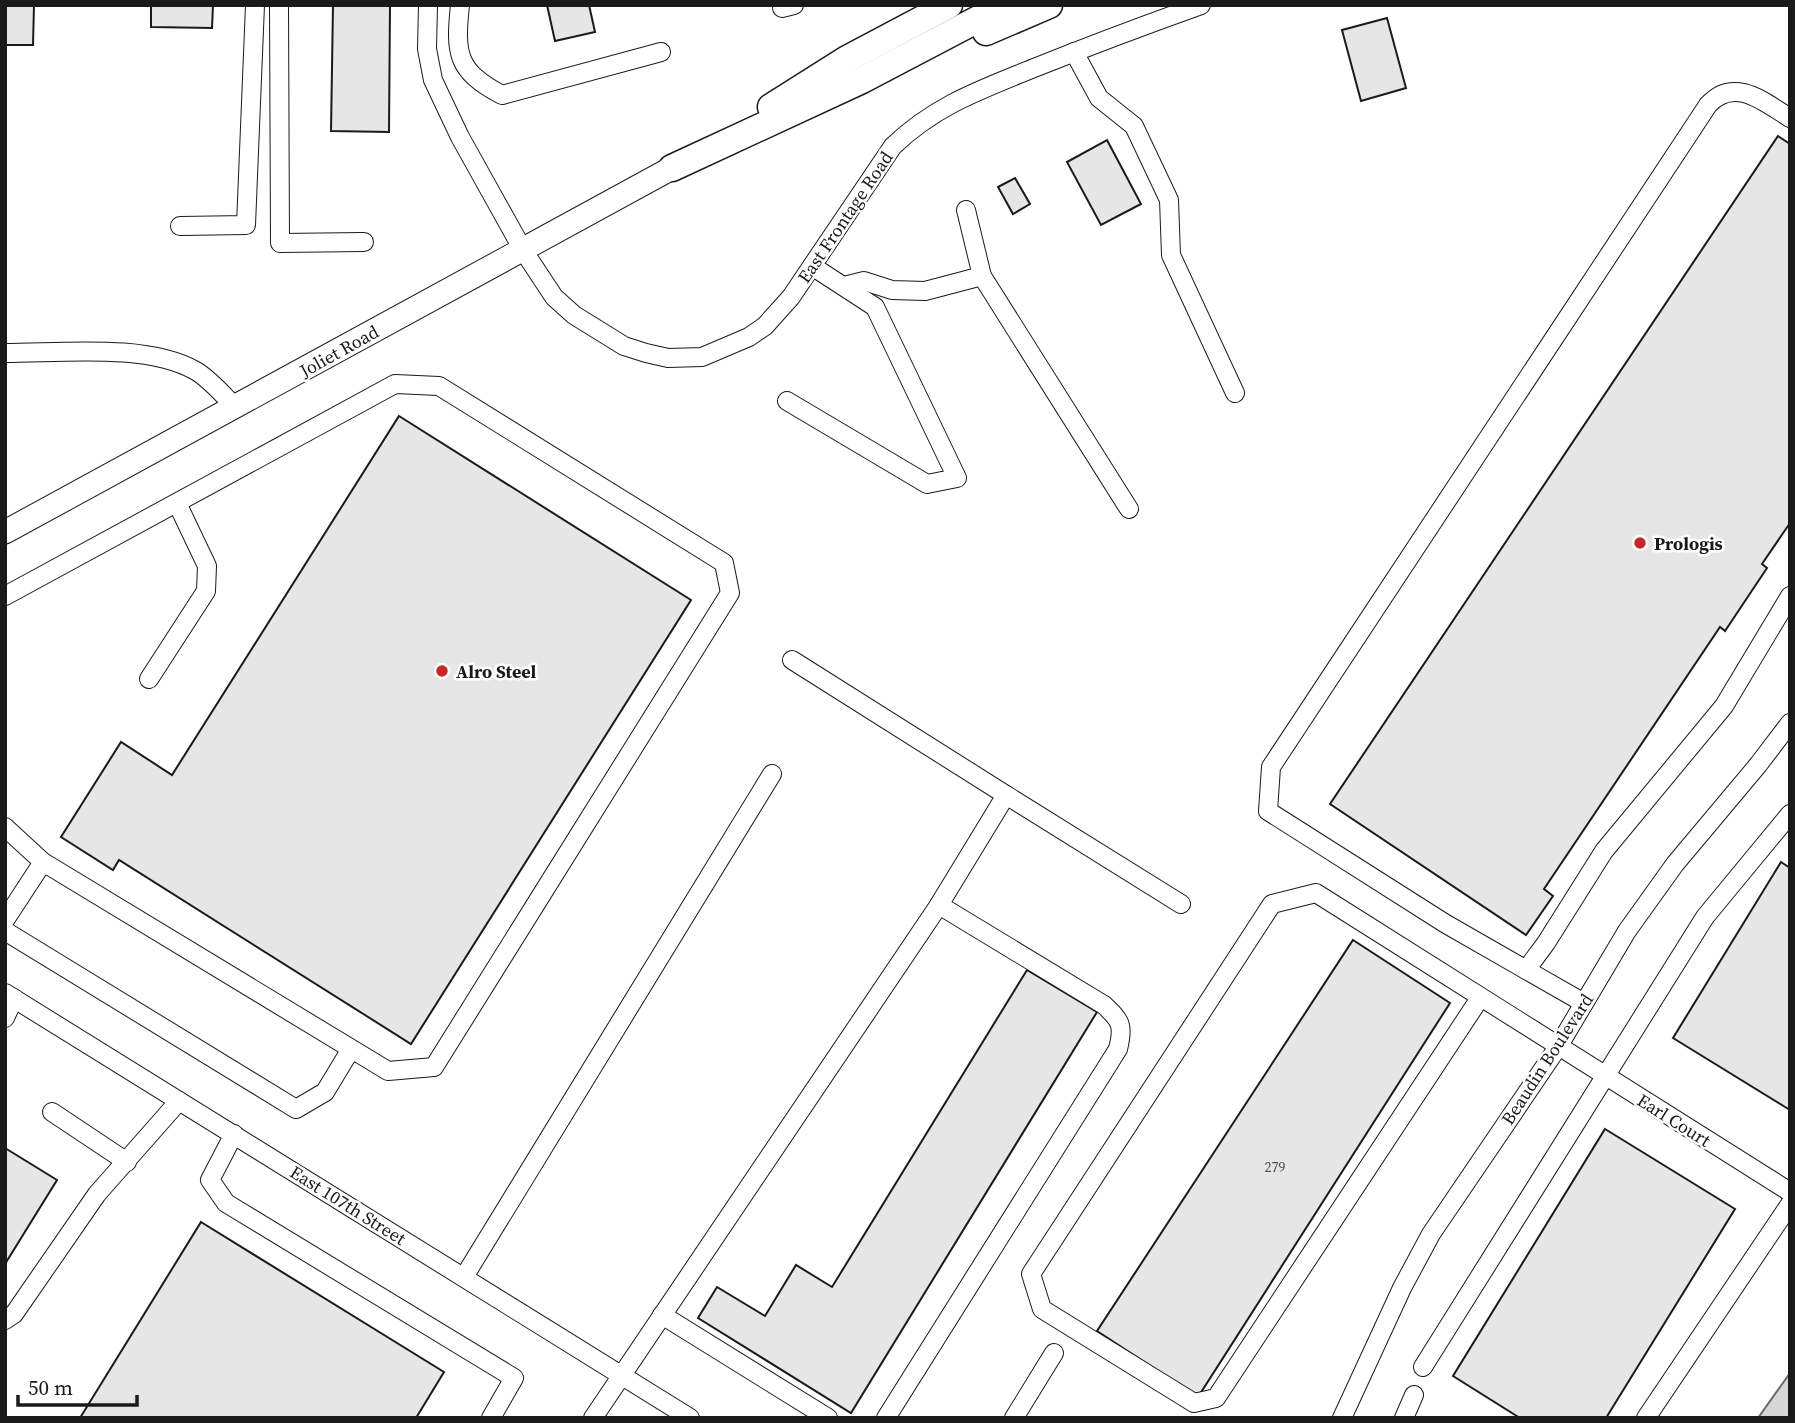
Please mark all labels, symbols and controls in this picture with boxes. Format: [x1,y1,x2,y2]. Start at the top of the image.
street label: East Frontage Road [792,146,898,288]
street label: Joliet Road [294,319,383,383]
place label: Prologis [1654,531,1723,556]
marker: Prologis [1632,535,1648,551]
place label: Alro Steel [456,659,536,684]
marker: Alro Steel [434,663,450,679]
street label: Beaudin Boulevard [1495,989,1599,1129]
street label: Earl Court [1632,1088,1716,1152]
house number: 279 [1265,1157,1286,1177]
street label: East 107th Street [285,1159,411,1251]
scale bar [18,1364,136,1408]
text: 50 m [28,1373,73,1402]

